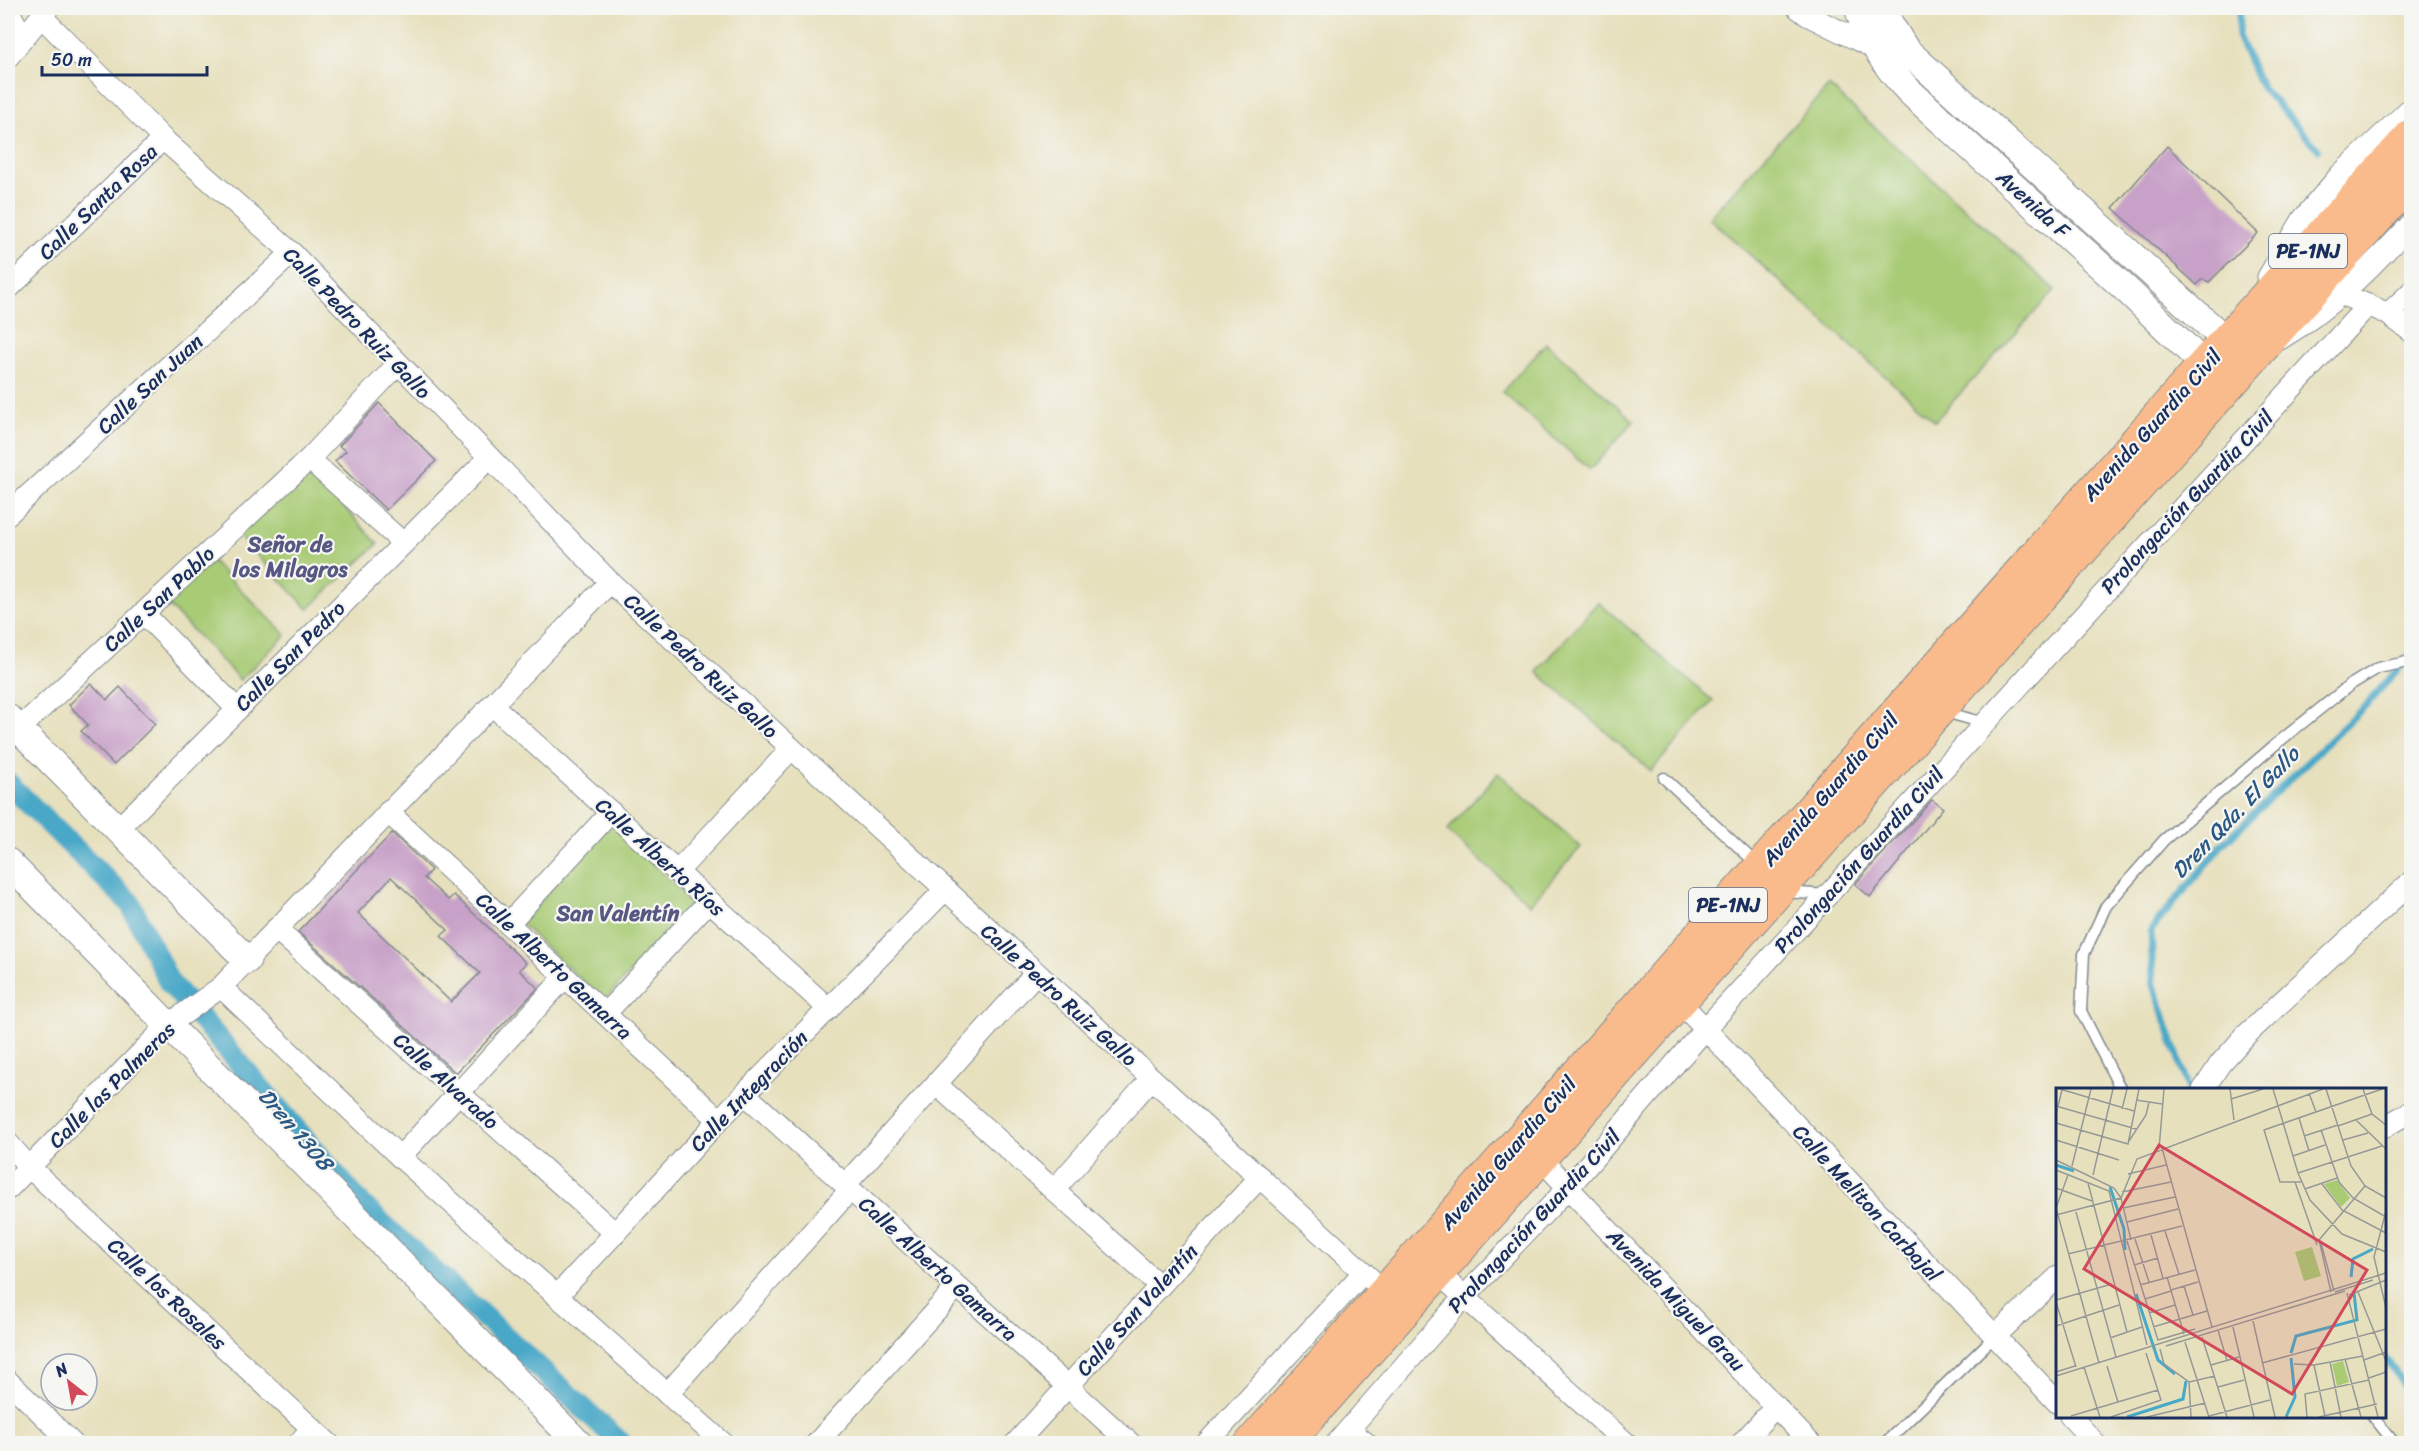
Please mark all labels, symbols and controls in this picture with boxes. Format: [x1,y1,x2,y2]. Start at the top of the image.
scale bar [42,39,207,77]
text: 50 m [51,44,92,76]
street label: Calle Santa Rosa [29,134,167,270]
street label: Avenida F [1986,159,2080,249]
road number: PE-1NJ [2269,234,2347,268]
street label: Calle Pedro Ruiz Gallo [273,237,441,409]
street label: Calle San Juan [88,324,212,444]
street label: Avenida Guardia Civil [2072,339,2232,511]
street label: Prolongación Guardia Civil [2091,400,2284,603]
district label: Señor de los Milagros [232,525,348,589]
street label: Calle San Pablo [94,536,225,662]
street label: Calle Pedro Ruiz Gallo [614,583,788,749]
street label: Calle San Pedro [225,591,355,721]
street label: Avenida Guardia Civil [1751,702,1909,876]
water label: Dren Qda. El Gallo [2161,735,2311,888]
street label: Prolongación Guardia Civil [1764,757,1955,963]
street label: Calle Alberto Ríos [586,788,734,927]
street label: Calle Alberto Gamarra [466,882,642,1050]
road number: PE-1NJ [1689,888,1767,922]
district label: San Valentín [556,894,680,933]
street label: Calle Pedro Ruiz Gallo [971,914,1147,1077]
street label: Calle las Palmeras [39,1012,185,1158]
street label: Calle Integración [680,1021,818,1161]
street label: Calle Alvarado [384,1022,508,1140]
street label: Avenida Guardia Civil [1429,1066,1587,1240]
water label: Dren 1308 [248,1079,346,1183]
inset map [2056,1088,2386,1418]
street label: Calle Meliton Carbajal [1783,1115,1952,1292]
street label: Prolongación Guardia Civil [1438,1119,1631,1322]
street label: Calle Alberto Gamarra [849,1186,1027,1352]
street label: Avenida Miguel Grau [1596,1218,1756,1381]
street label: Calle los Rosales [98,1228,236,1360]
street label: Calle San Valentín [1066,1234,1208,1386]
north arrow [39,1352,99,1412]
text: N [48,1354,75,1385]

